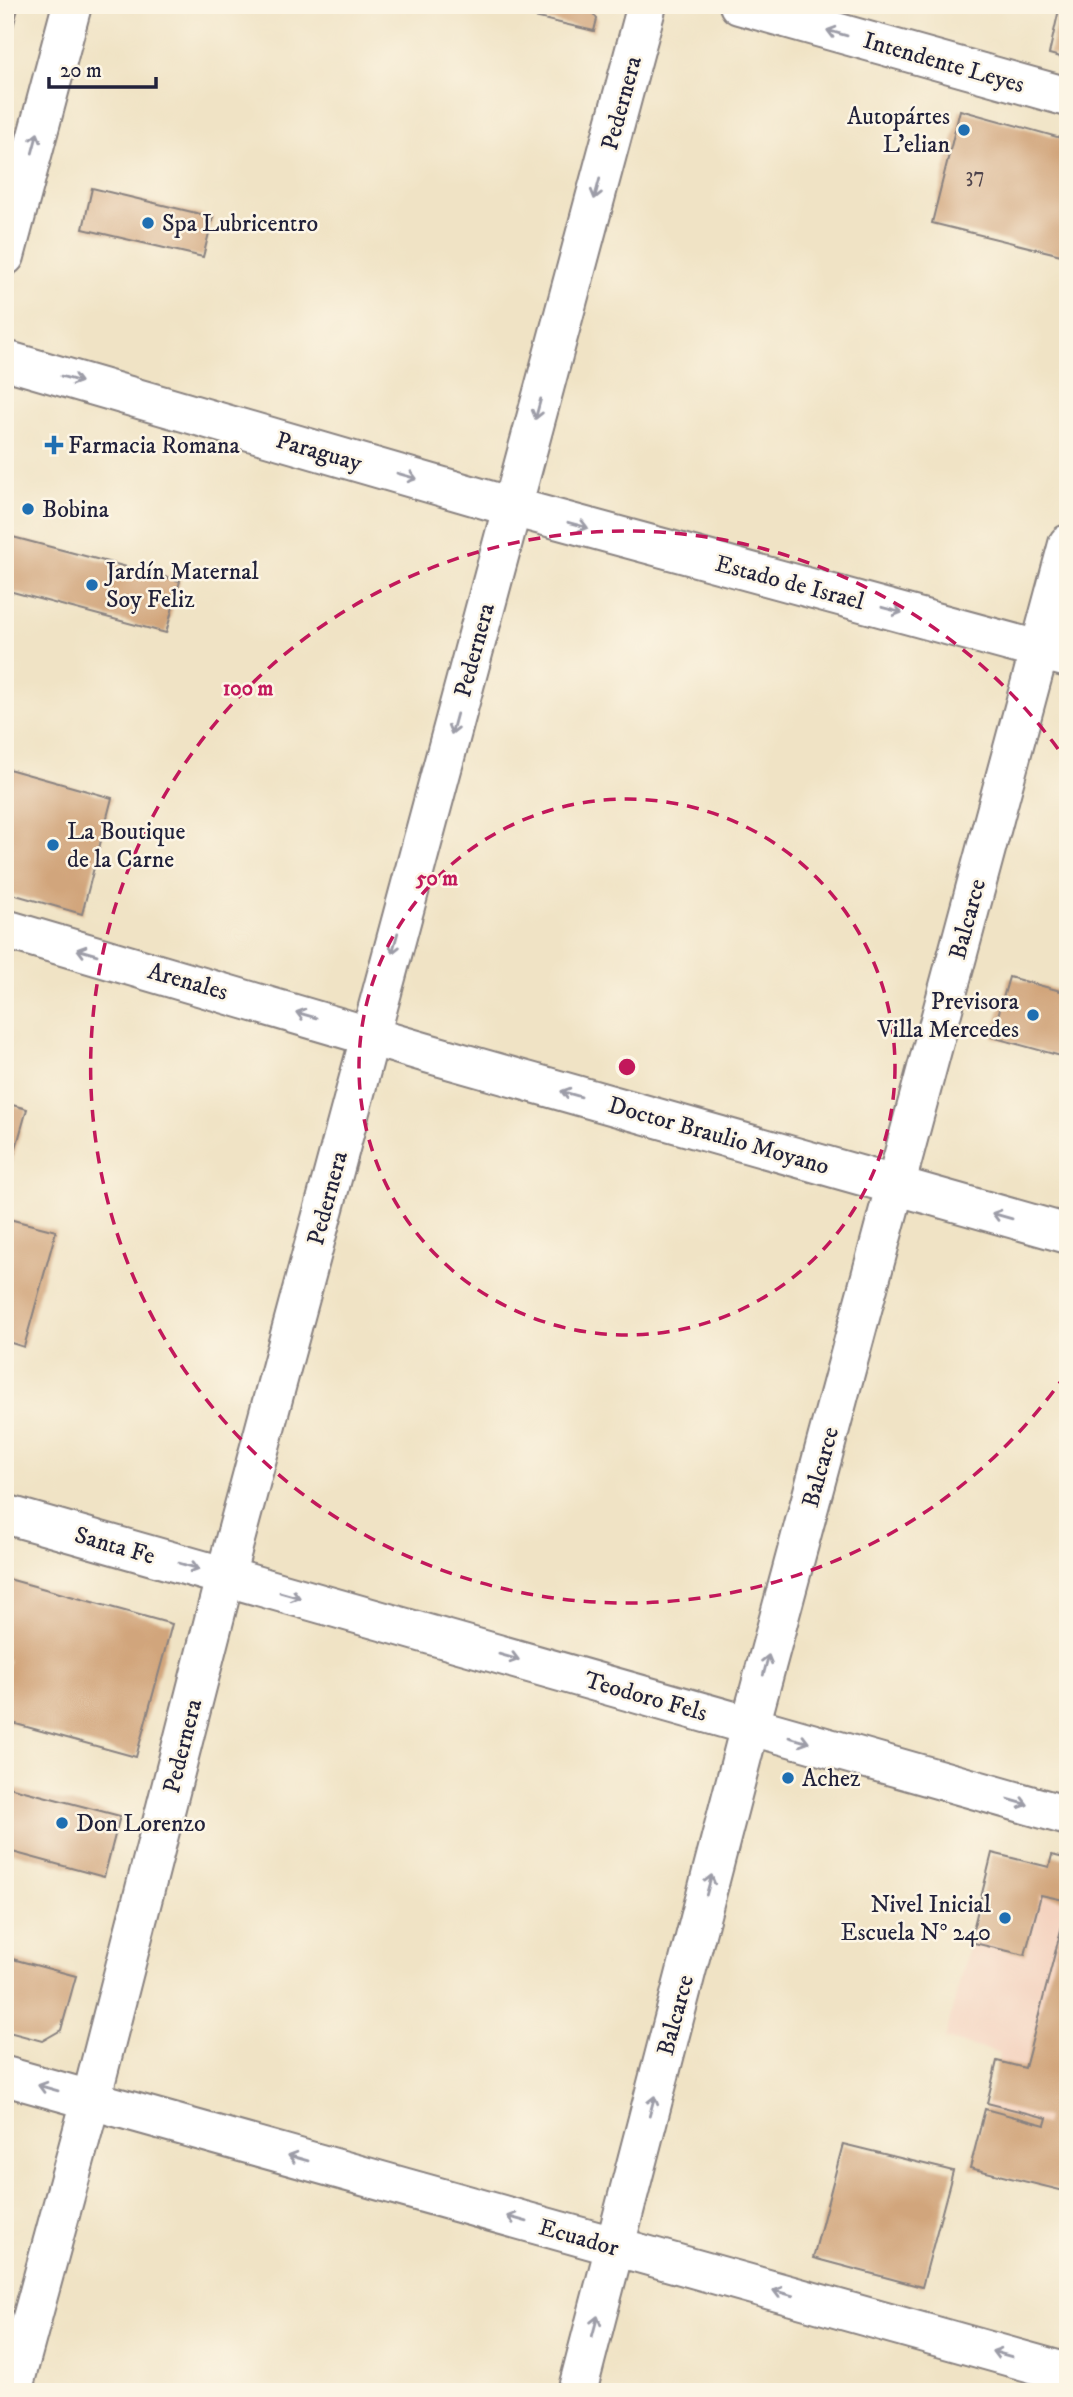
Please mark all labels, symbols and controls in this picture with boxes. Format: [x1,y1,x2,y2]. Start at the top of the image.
one-way arrow [826,25,848,38]
street label: Intendente Leyes [860,26,1028,100]
scale bar [49,46,156,90]
street label: Pedernera [595,52,649,153]
text: 20 m [60,58,102,84]
place label: Autopártes L'elian [847,102,950,160]
marker: Autopártes L'elian [956,122,972,138]
one-way arrow [30,132,43,154]
house number: 37 [966,163,984,189]
one-way arrow [590,178,603,200]
place label: Spa Lubricentro [162,209,318,239]
marker: Spa Lubricentro [140,215,156,231]
one-way arrow [60,373,82,386]
one-way arrow [531,397,544,420]
street label: Paraguay [272,425,366,479]
place label: Farmacia Romana [68,431,241,461]
marker: Farmacia Romana [46,437,62,453]
one-way arrow [396,471,418,484]
place label: Bobina [42,495,110,525]
marker: Bobina [20,501,36,517]
one-way arrow [566,519,589,532]
street label: Estado de Israel [712,549,868,617]
place label: Jardín Maternal Soy Feliz [104,557,259,615]
marker: Jardín Maternal Soy Feliz [84,577,100,593]
street label: Pedernera [448,599,502,700]
one-way arrow [880,604,903,617]
text: 100 m [223,676,273,702]
one-way arrow [447,712,460,734]
place label: La Boutique de la Carne [67,817,185,875]
marker: La Boutique de la Carne [45,837,61,853]
text: 50 m [415,866,458,892]
street label: Balcarce [943,876,993,963]
one-way arrow [388,932,401,954]
one-way arrow [76,945,98,958]
street label: Arenales [144,956,231,1008]
place label: Previsora Villa Mercedes [876,987,1020,1045]
marker: Previsora Villa Mercedes [1025,1007,1041,1023]
one-way arrow [295,1008,317,1021]
centre of rings [615,1055,639,1079]
one-way arrow [560,1086,582,1099]
street label: Doctor Braulio Moyano [605,1090,833,1182]
street label: Pedernera [301,1147,355,1248]
one-way arrow [991,1208,1013,1221]
street label: Balcarce [796,1424,846,1511]
street label: Santa Fe [71,1520,158,1572]
one-way arrow [177,1561,199,1574]
one-way arrow [279,1589,301,1602]
one-way arrow [498,1652,520,1665]
one-way arrow [761,1654,774,1676]
street label: Teodoro Fels [581,1665,710,1729]
street label: Pedernera [157,1695,209,1796]
one-way arrow [787,1734,809,1747]
place label: Achez [802,1764,861,1794]
marker: Achez [780,1770,796,1786]
one-way arrow [1006,1797,1028,1810]
place label: Don Lorenzo [76,1809,206,1839]
marker: Don Lorenzo [54,1815,70,1831]
one-way arrow [703,1874,716,1897]
place label: Nivel Inicial Escuela N° 240 [841,1890,992,1948]
marker: Nivel Inicial Escuela N° 240 [997,1910,1013,1926]
street label: Balcarce [651,1972,701,2059]
one-way arrow [37,2080,59,2093]
one-way arrow [646,2095,659,2117]
one-way arrow [287,2150,309,2163]
one-way arrow [506,2212,528,2225]
street label: Ecuador [535,2212,622,2264]
one-way arrow [772,2286,794,2299]
one-way arrow [589,2315,602,2338]
one-way arrow [991,2347,1013,2360]

